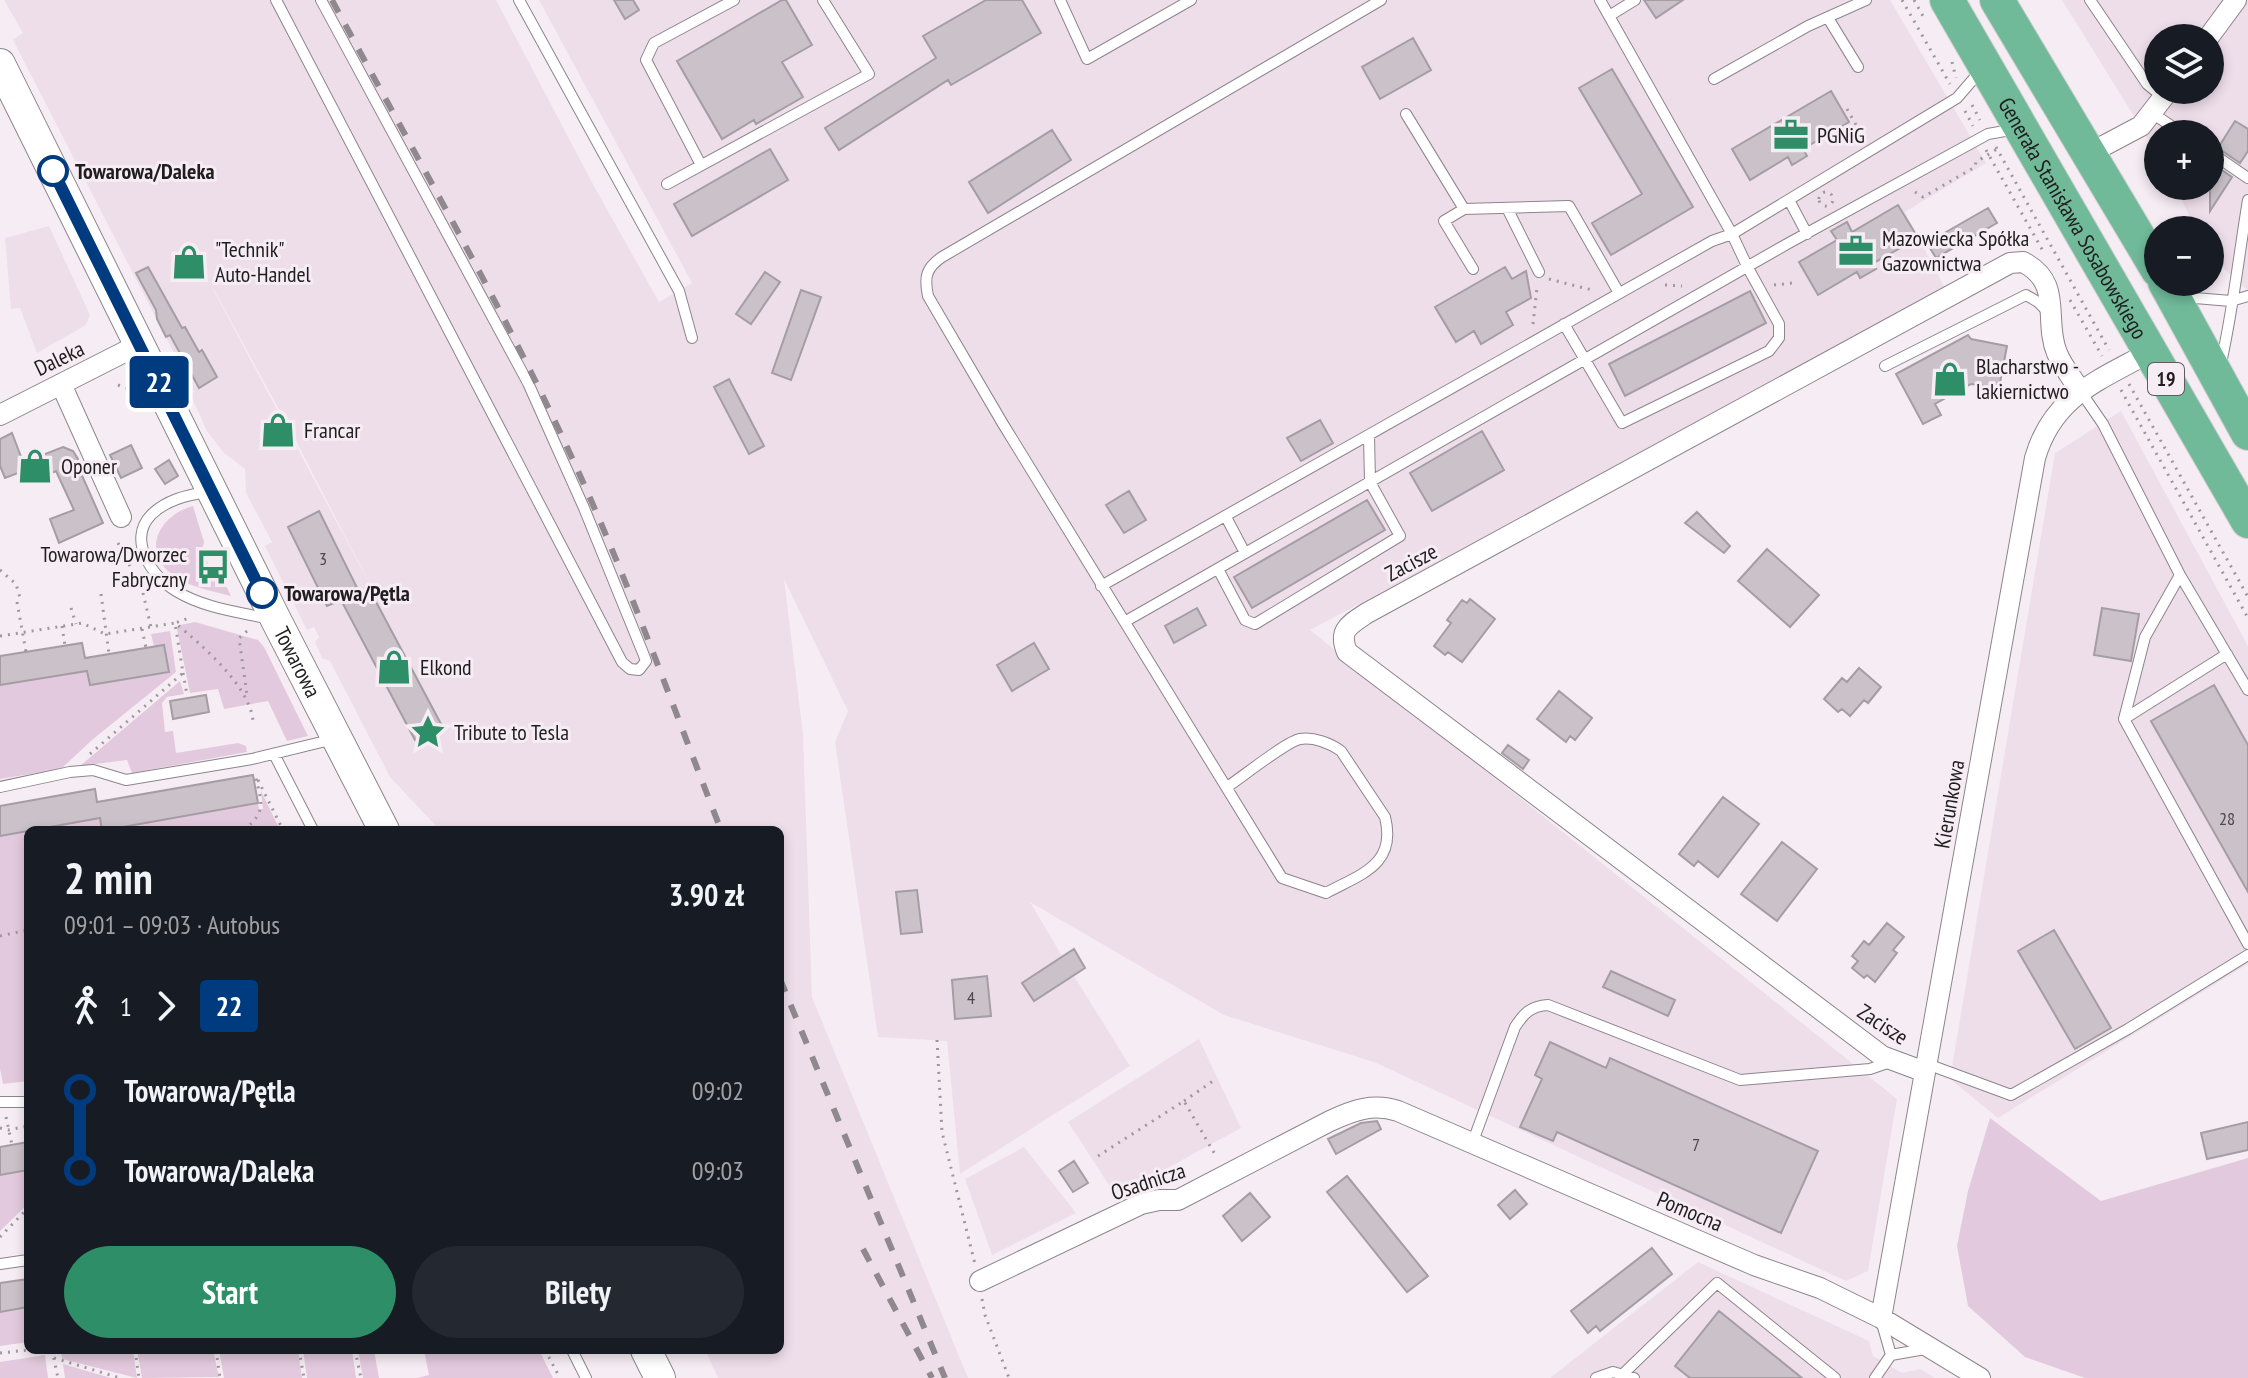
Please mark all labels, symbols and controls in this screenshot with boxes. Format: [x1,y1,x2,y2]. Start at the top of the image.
map controls [2144,24,2224,296]
button: layers [2144,24,2224,104]
street label: Generała Stanisława Sosabowskiego [1992,92,2154,344]
office icon: PGNiG [1772,116,1810,154]
button: + [2144,120,2224,200]
place label: PGNiG [1817,121,1865,149]
marker: Towarowa/Daleka [38,156,68,186]
place label: Towarowa/Daleka [75,157,215,185]
button: − [2144,216,2224,296]
place label: Mazowiecka Spółka Gazownictwa [1882,224,2029,277]
office icon: Mazowiecka Spółka Gazownictwa [1837,232,1875,270]
place label: "Technik" Auto-Handel [215,235,312,288]
shop icon: "Technik" Auto-Handel [170,243,208,281]
street label: Daleka [30,334,88,382]
place label: Blacharstwo - lakiernictwo [1976,352,2079,405]
line badge: 22 [123,356,195,408]
shop icon: Blacharstwo - lakiernictwo [1931,360,1969,398]
text: 22 [146,363,172,400]
road number: 19 [2148,363,2184,395]
shop icon: Francar [259,411,297,449]
place label: Francar [304,416,360,444]
shop icon: Oponer [16,447,54,485]
place label: Oponer [61,452,117,480]
street label: Zacisze [1380,537,1442,587]
place label: Towarowa/Dworzec Fabryczny [40,540,188,593]
house number: 3 [319,547,327,570]
bus stop icon: Towarowa/Dworzec Fabryczny [194,548,232,586]
marker: Towarowa/Pętla [247,578,277,608]
place label: Towarowa/Pętla [284,579,410,607]
street label: Towarowa [268,622,327,702]
shop icon: Elkond [375,648,413,686]
place label: Elkond [420,653,472,681]
place icon: Tribute to Tesla [409,713,447,751]
place label: Tribute to Tesla [454,718,569,746]
street label: Kierunkowa [1927,758,1971,850]
house number: 28 [2219,807,2235,830]
text: 2 min [64,849,153,906]
text: 3.90 zł [669,875,744,914]
text: 09:01 – 09:03 · Autobus [64,908,280,941]
icon: walk [64,984,108,1028]
icon: forward [144,984,188,1028]
house number: 4 [967,986,975,1009]
text: 22 [216,987,242,1024]
text: 1 [120,990,132,1023]
street label: Zacisze [1852,997,1914,1051]
text: Towarowa/Pętla [124,1071,296,1110]
text: 09:02 [692,1074,744,1107]
house number: 7 [1692,1133,1700,1156]
text: Towarowa/Daleka [124,1151,314,1190]
text: 09:03 [692,1154,744,1187]
street label: Osadnicza [1107,1156,1189,1206]
street label: Pomocna [1653,1185,1727,1237]
button: Start [64,1246,396,1338]
button: Bilety [412,1246,744,1338]

